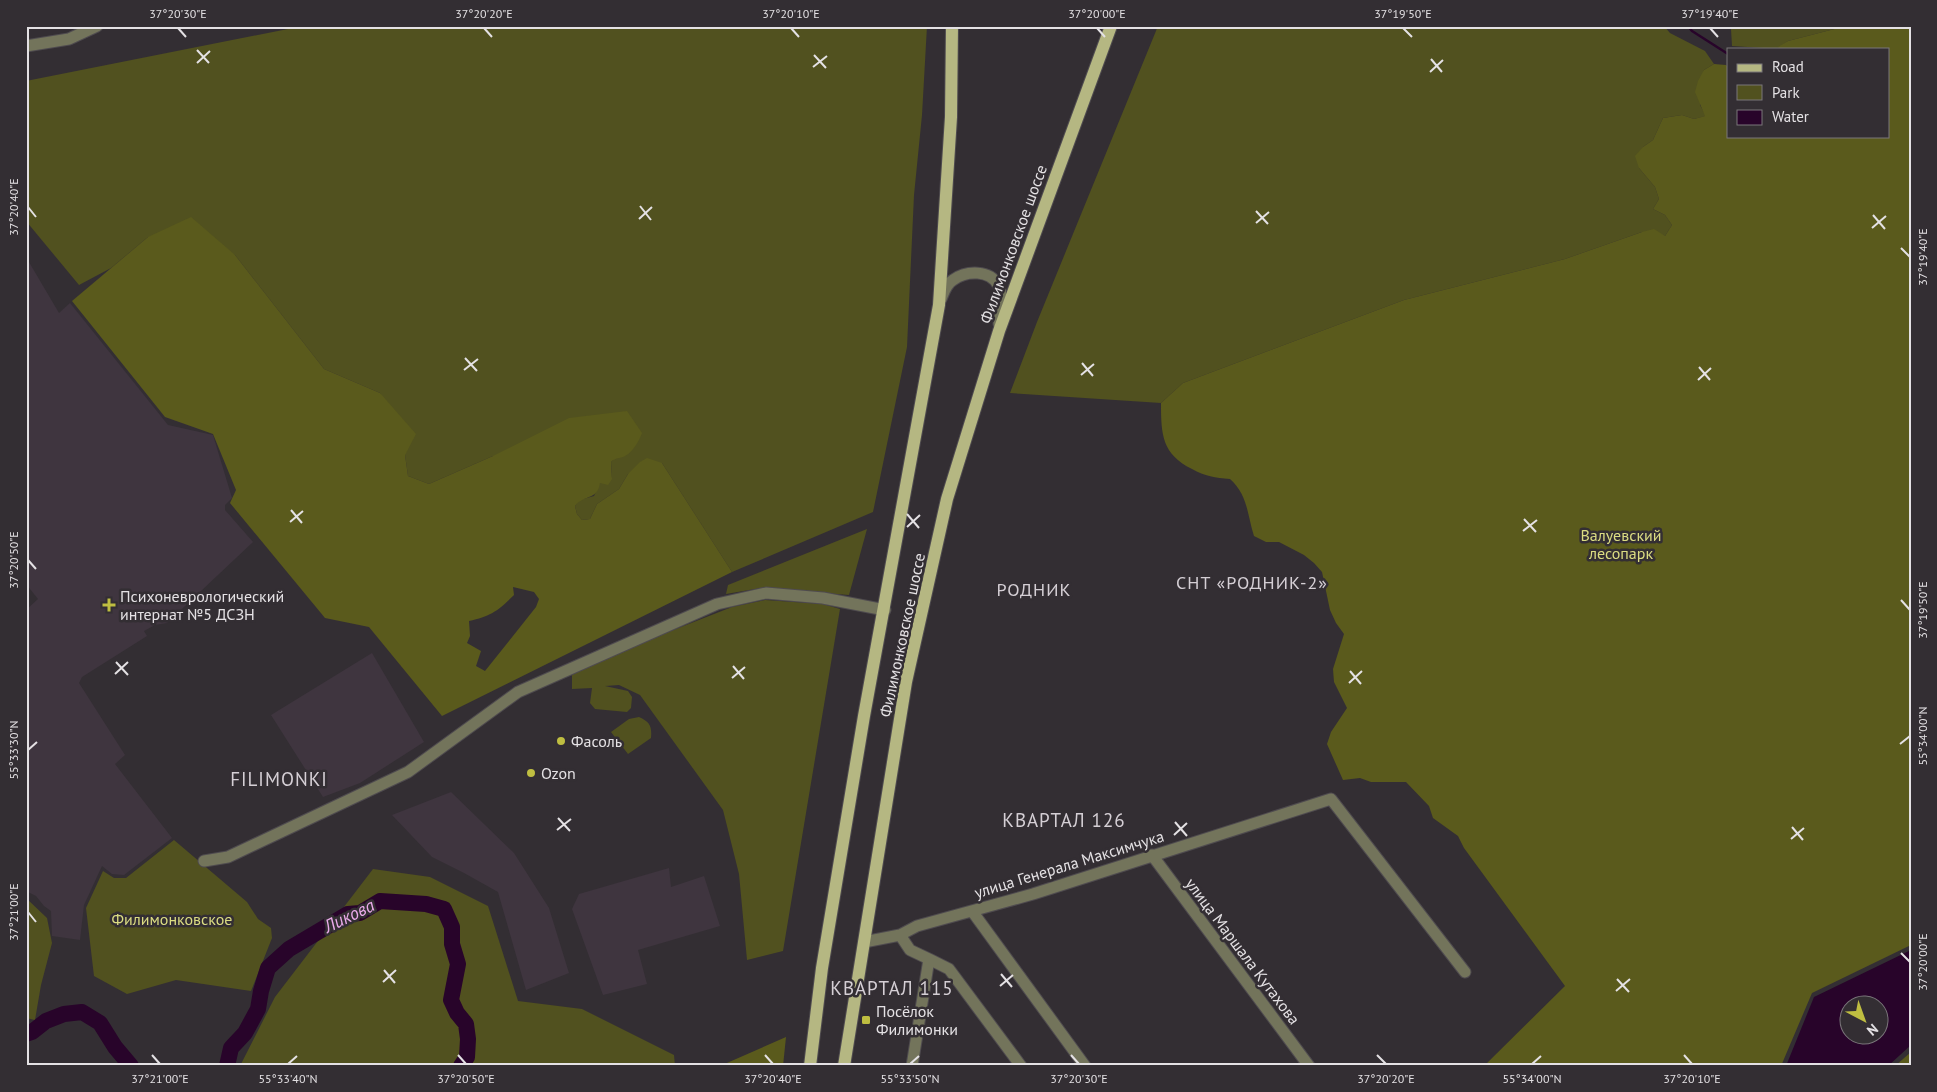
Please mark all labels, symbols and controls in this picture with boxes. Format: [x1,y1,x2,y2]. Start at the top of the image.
text: 37°20'30"E [149,6,207,21]
text: 37°20'20"E [455,6,513,21]
text: 37°20'10"E [762,6,820,21]
text: 37°20'00"E [1068,6,1126,21]
text: 37°19'50"E [1374,6,1432,21]
text: 37°19'40"E [1681,6,1739,21]
legend [1727,48,1890,138]
text: Road [1772,57,1804,76]
text: Park [1772,83,1800,102]
text: Water [1772,107,1809,126]
street label: Филимонковское шоссе [975,162,1051,326]
text: 37°20'40"E [6,178,21,236]
text: 37°19'40"E [1915,228,1930,286]
park label: Валуевский лесопарк [1580,525,1662,563]
text: 37°20'50"E [6,531,21,589]
street label: Филимонковское шоссе [875,551,929,719]
district label: СНТ «РОДНИК-2» [1176,571,1328,594]
district label: РОДНИК [997,578,1071,601]
text: 37°19'50"E [1915,581,1930,639]
place label: Психоневрологический интернат №5 ДСЗН [120,586,284,624]
marker: Психоневрологический интернат №5 ДСЗН [102,598,116,612]
text: 55°34'00"N [1915,706,1930,766]
text: 55°33'30"N [6,720,21,780]
place label: Фасоль [571,731,622,751]
marker: Фасоль [555,735,567,747]
place label: Ozon [541,763,576,783]
district label: FILIMONKI [230,767,328,791]
marker: Ozon [525,767,537,779]
district label: КВАРТАЛ 126 [1002,808,1126,832]
street label: улица Генерала Максимчука [972,826,1166,902]
street label: улица Маршала Кутахова [1181,874,1305,1028]
text: 37°21'00"E [6,883,21,941]
water label: Ликова [319,893,378,938]
park label: Филимонковское [112,909,232,929]
text: 37°20'00"E [1915,933,1930,991]
district label: КВАРТАЛ 115 [830,976,954,1000]
north arrow [1840,994,1890,1044]
place label: Посёлок Филимонки [876,1001,958,1039]
marker: Посёлок Филимонки [860,1014,872,1026]
text: N [1863,1020,1882,1040]
text: 37°21'00"E [131,1071,189,1086]
text: 55°33'40"N [258,1071,318,1086]
text: 37°20'50"E [437,1071,495,1086]
text: 37°20'40"E [744,1071,802,1086]
text: 55°33'50"N [880,1071,940,1086]
text: 37°20'30"E [1050,1071,1108,1086]
text: 37°20'20"E [1357,1071,1415,1086]
text: 55°34'00"N [1502,1071,1562,1086]
text: 37°20'10"E [1663,1071,1721,1086]

